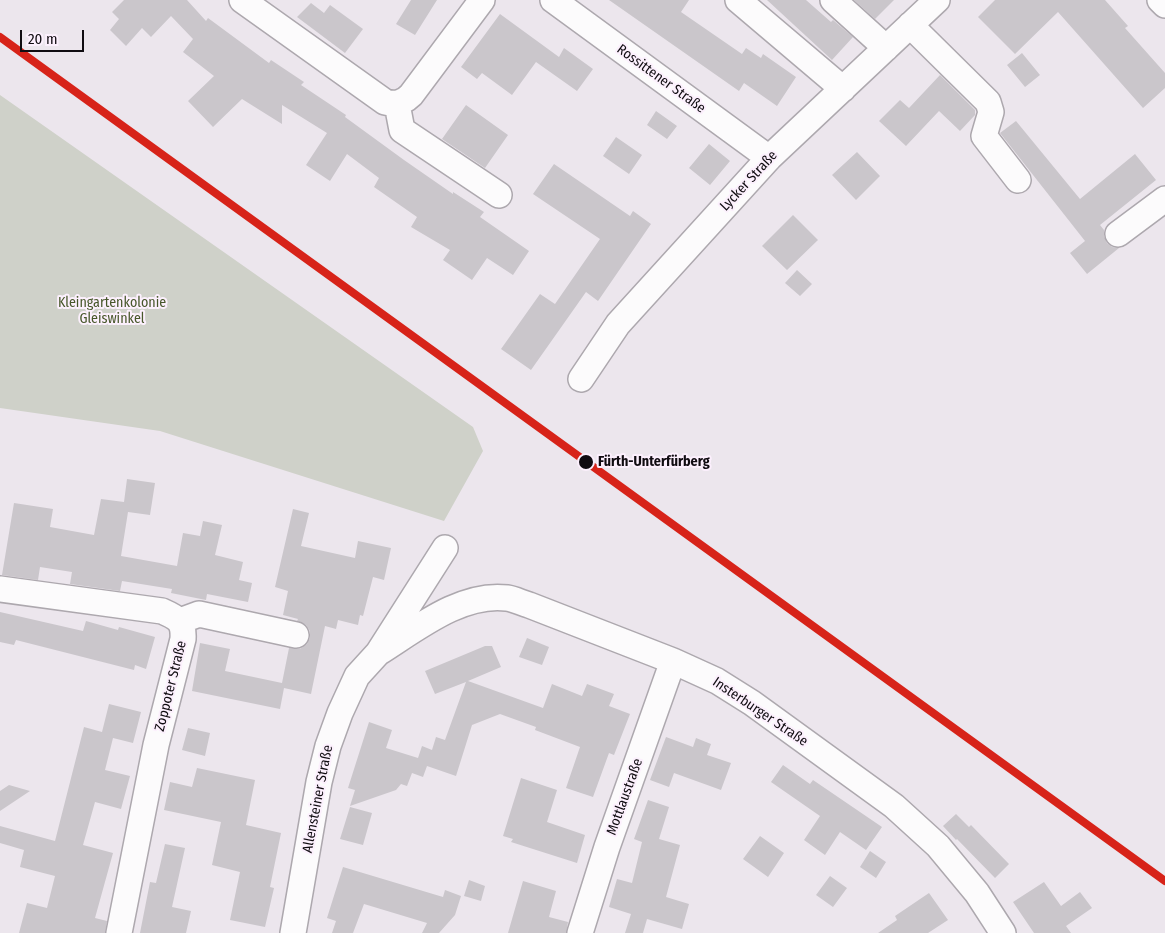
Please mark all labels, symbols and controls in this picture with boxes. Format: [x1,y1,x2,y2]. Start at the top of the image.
scale bar [22,20,86,52]
text: 20 m [28,30,58,48]
street label: Rossittener Straße [613,41,709,117]
street label: Lycker Straße [717,147,781,215]
park label: Kleingartenkolonie Gleiswinkel [58,295,166,328]
marker: Fürth-Unterfürberg [577,453,595,471]
place label: Fürth-Unterfürberg [598,454,710,470]
street label: Zoppoter Straße [152,639,190,733]
street label: Insterburger Straße [709,674,811,750]
street label: Allensteiner Straße [299,744,337,854]
street label: Mottlaustraße [603,756,647,838]

